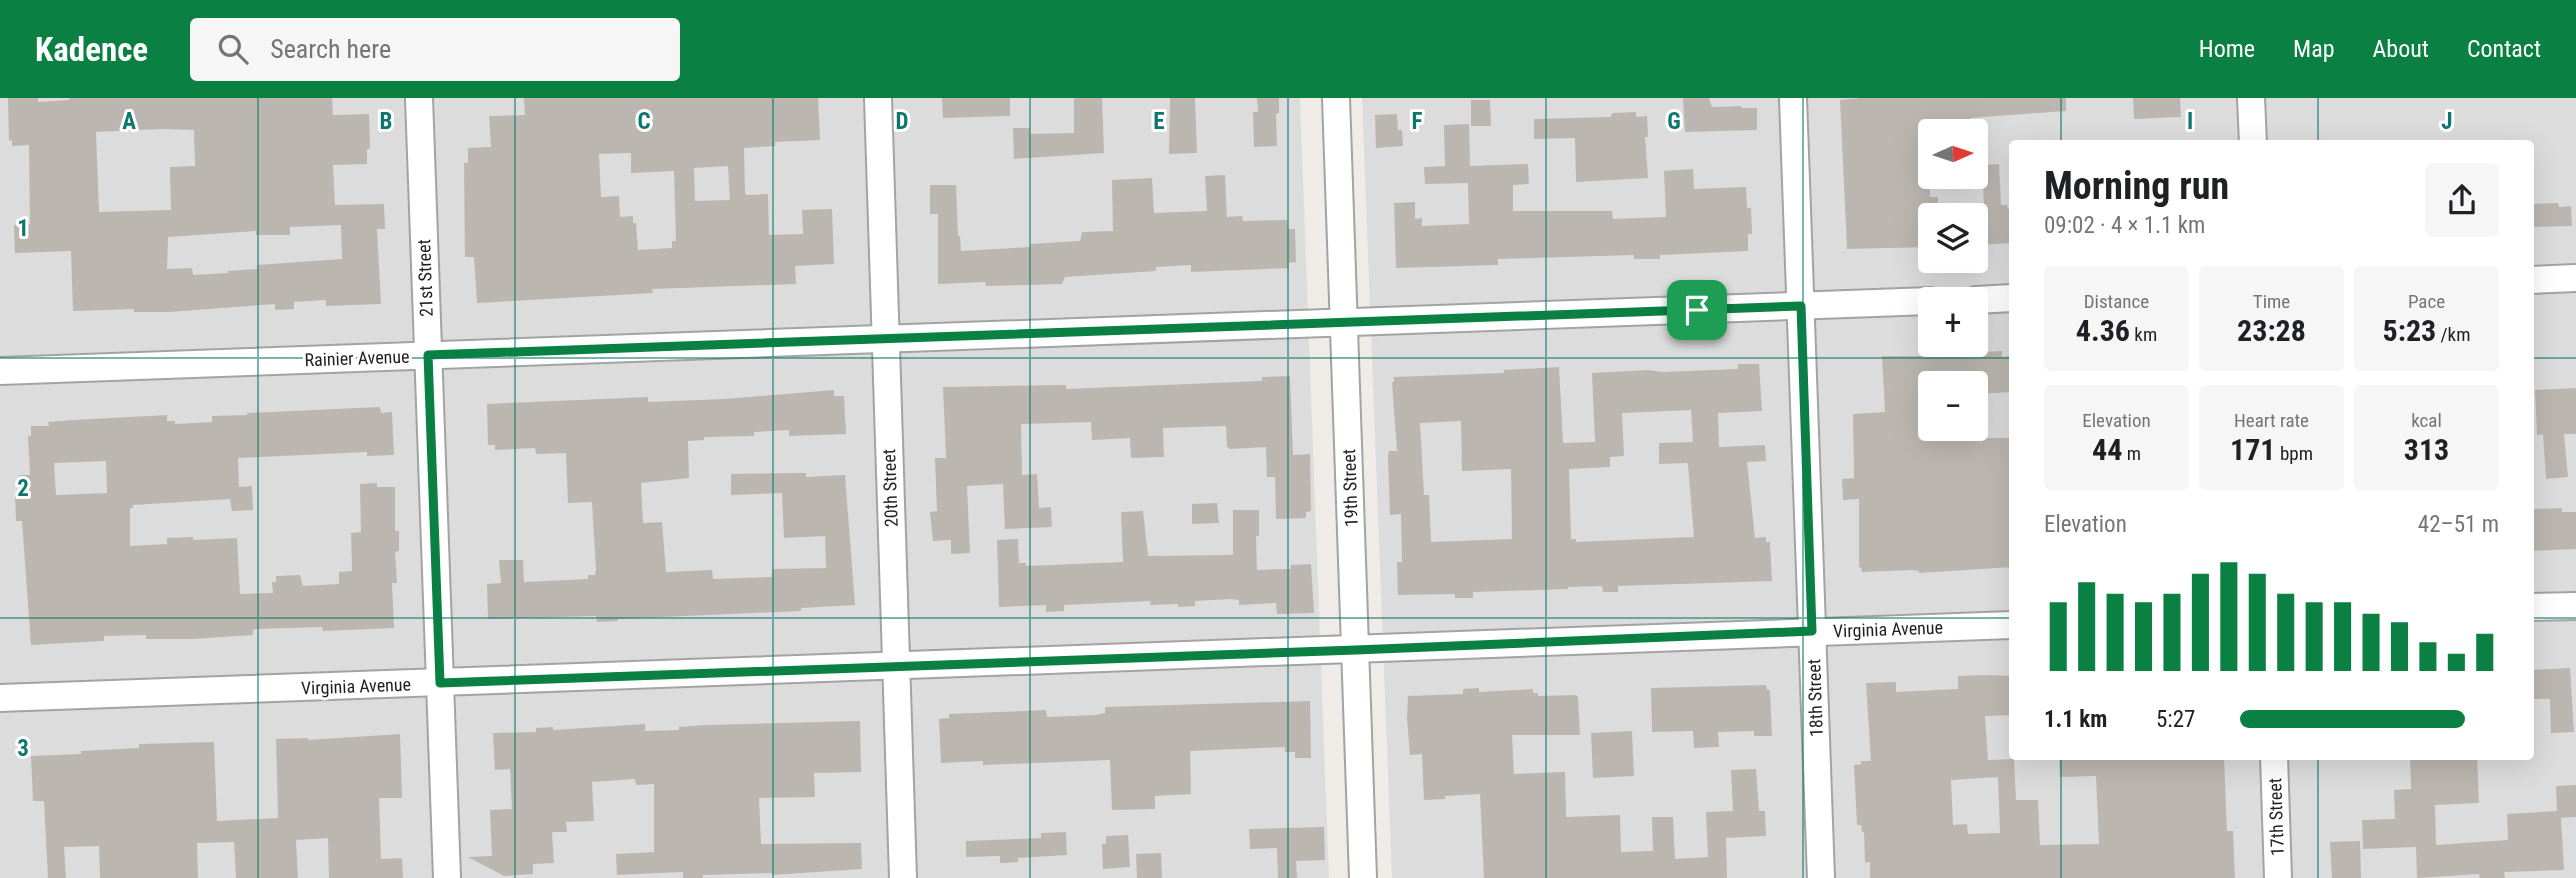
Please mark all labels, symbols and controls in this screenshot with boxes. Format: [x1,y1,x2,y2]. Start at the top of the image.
search box [190,18,680,81]
text: Kadence [35,30,148,69]
icon: search [214,30,252,68]
text: Search here [270,34,391,64]
text: Home [2199,35,2255,63]
text: Map [2293,35,2335,63]
text: About [2373,35,2429,63]
text: Contact [2467,35,2541,63]
text: A [122,108,136,135]
text: B [380,108,392,135]
text: C [637,108,651,135]
text: D [896,108,909,135]
text: E [1153,108,1165,135]
text: F [1412,108,1423,135]
text: G [1667,108,1681,135]
text: I [2187,108,2193,135]
text: J [2441,108,2453,135]
north arrow [1918,119,1988,189]
map controls [1918,119,1988,441]
button: share [2425,163,2499,237]
text: Morning run [2044,164,2229,208]
button: layers [1918,203,1988,273]
text: 09:02 · 4 × 1.1 km [2044,212,2205,239]
text: 1 [17,215,29,242]
street label: 21st Street [413,239,437,317]
pin [1667,280,1727,340]
button: + [1918,287,1988,357]
text: Distance [2084,290,2149,313]
text: Time [2253,290,2290,313]
text: Pace [2408,290,2445,313]
icon: arrive [1678,291,1716,329]
text: 4.36 [2076,313,2130,348]
text: 23:28 [2237,313,2306,348]
text: 5:23 [2383,313,2436,348]
text: km [2130,323,2157,346]
text: /km [2436,323,2470,346]
street label: Rainier Avenue [304,346,410,370]
button: − [1918,371,1988,441]
text: Elevation [2082,409,2151,432]
text: Heart rate [2234,409,2309,432]
text: kcal [2411,409,2442,432]
text: 44 [2092,432,2122,467]
text: 171 [2230,432,2276,467]
text: 313 [2404,432,2449,467]
text: m [2122,442,2141,465]
text: bpm [2276,442,2313,465]
street label: 20th Street [878,449,902,527]
street label: 19th Street [1338,449,1362,527]
text: 2 [17,475,29,502]
text: Elevation [2044,511,2127,538]
text: 42–51 m [2418,511,2499,538]
street label: Virginia Avenue [1833,617,1943,641]
street label: 18th Street [1803,659,1827,737]
street label: Virginia Avenue [301,674,411,698]
text: 1.1 km [2044,706,2107,733]
text: 5:27 [2156,706,2195,733]
text: 3 [17,735,29,762]
street label: 17th Street [2264,778,2288,856]

